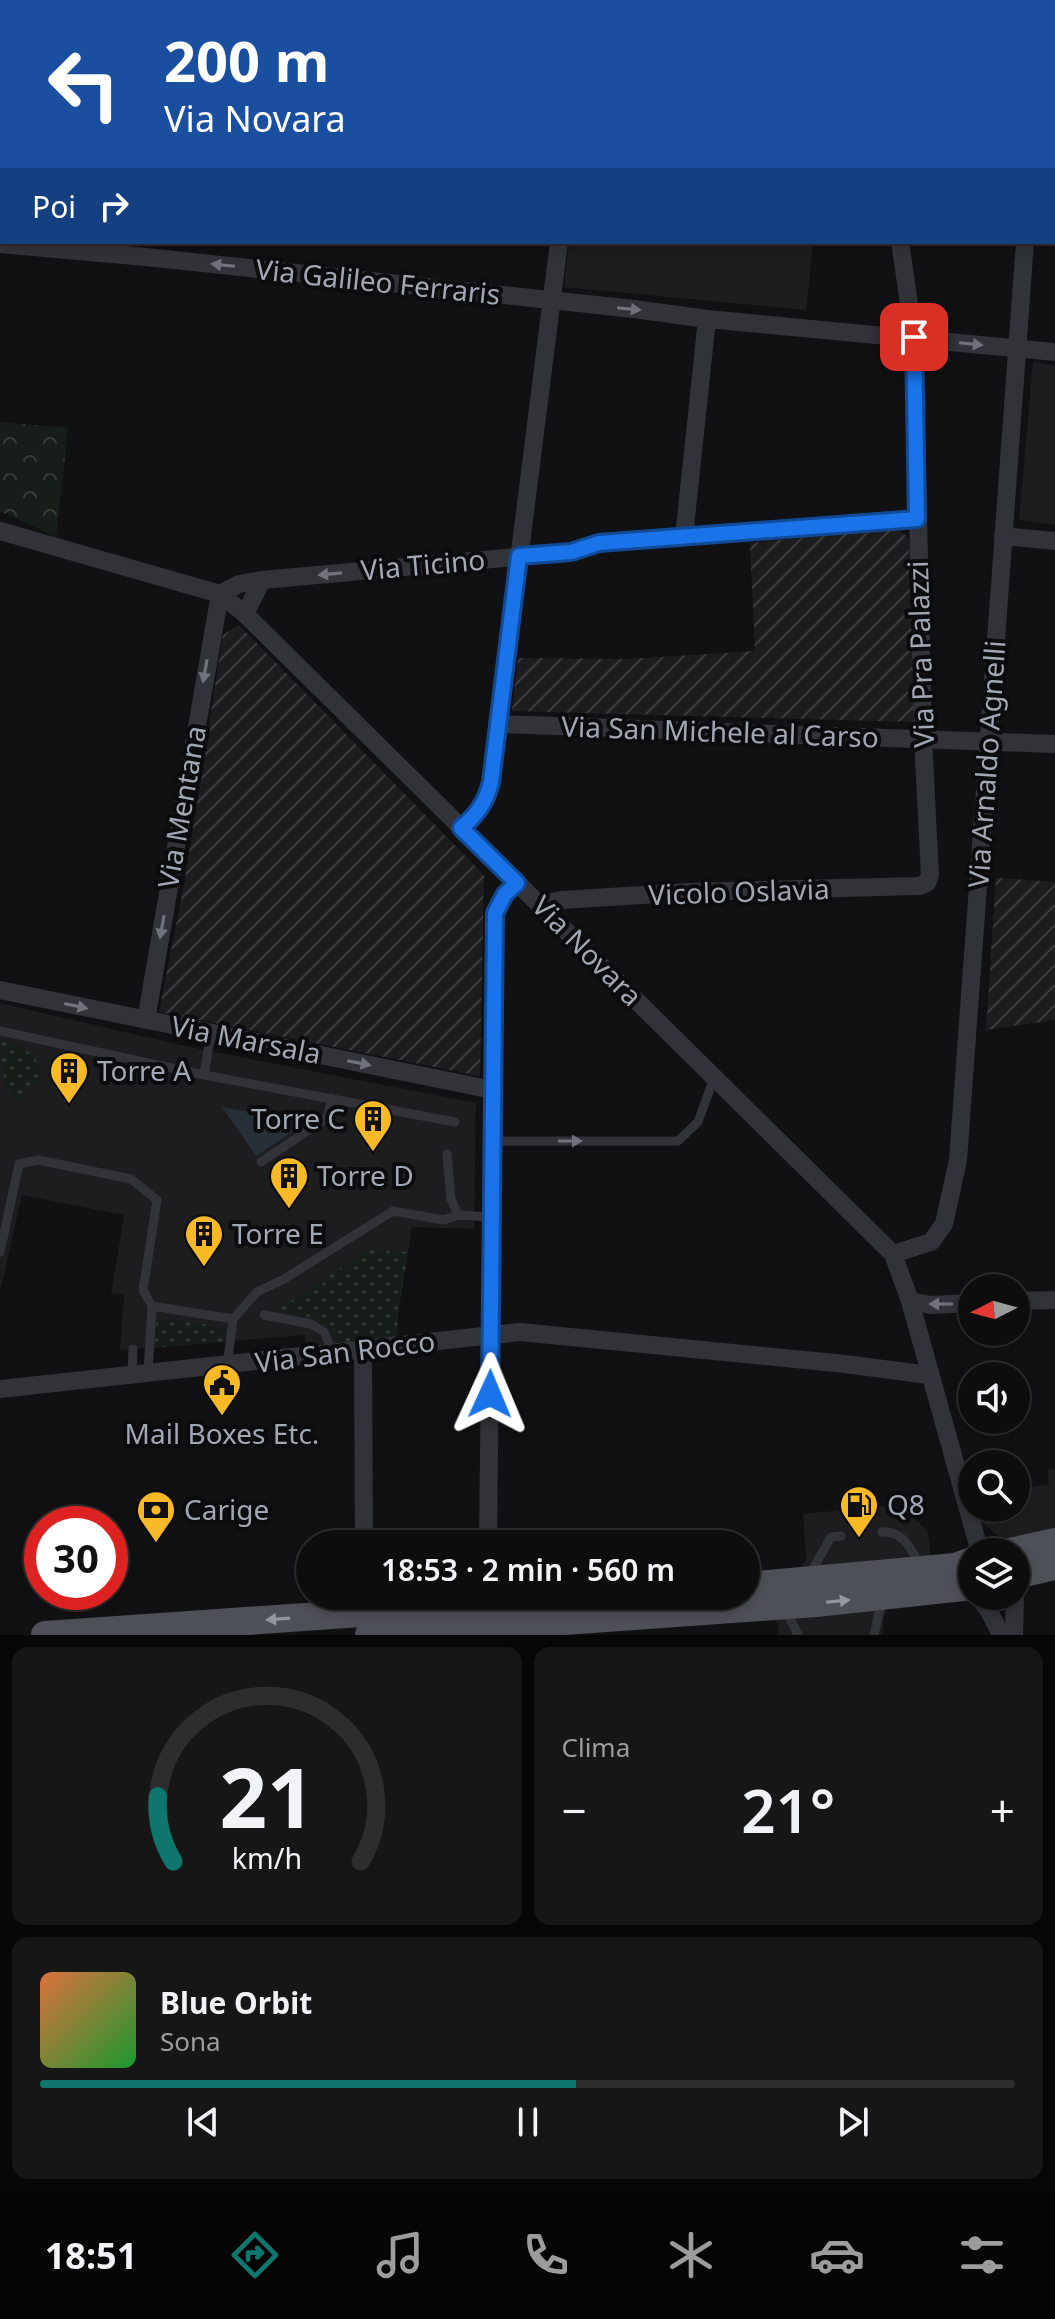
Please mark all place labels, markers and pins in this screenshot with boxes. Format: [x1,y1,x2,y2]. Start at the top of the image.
pin [880,303,948,371]
building icon: Torre A [48,1050,90,1105]
place label: Torre A [97,1051,191,1089]
building icon: Torre C [352,1098,394,1153]
place label: Torre C [251,1099,345,1137]
building icon: Torre D [268,1155,310,1210]
place label: Torre D [317,1156,414,1194]
building icon: Torre E [183,1213,225,1268]
place label: Torre E [232,1214,324,1252]
public building icon: Mail Boxes Etc. [201,1362,243,1417]
place label: Mail Boxes Etc. [125,1414,319,1452]
fuel station icon: Q8 [838,1484,880,1539]
place label: Q8 [887,1485,925,1523]
bank icon: Carige [135,1489,177,1544]
place label: Carige [184,1490,269,1528]

